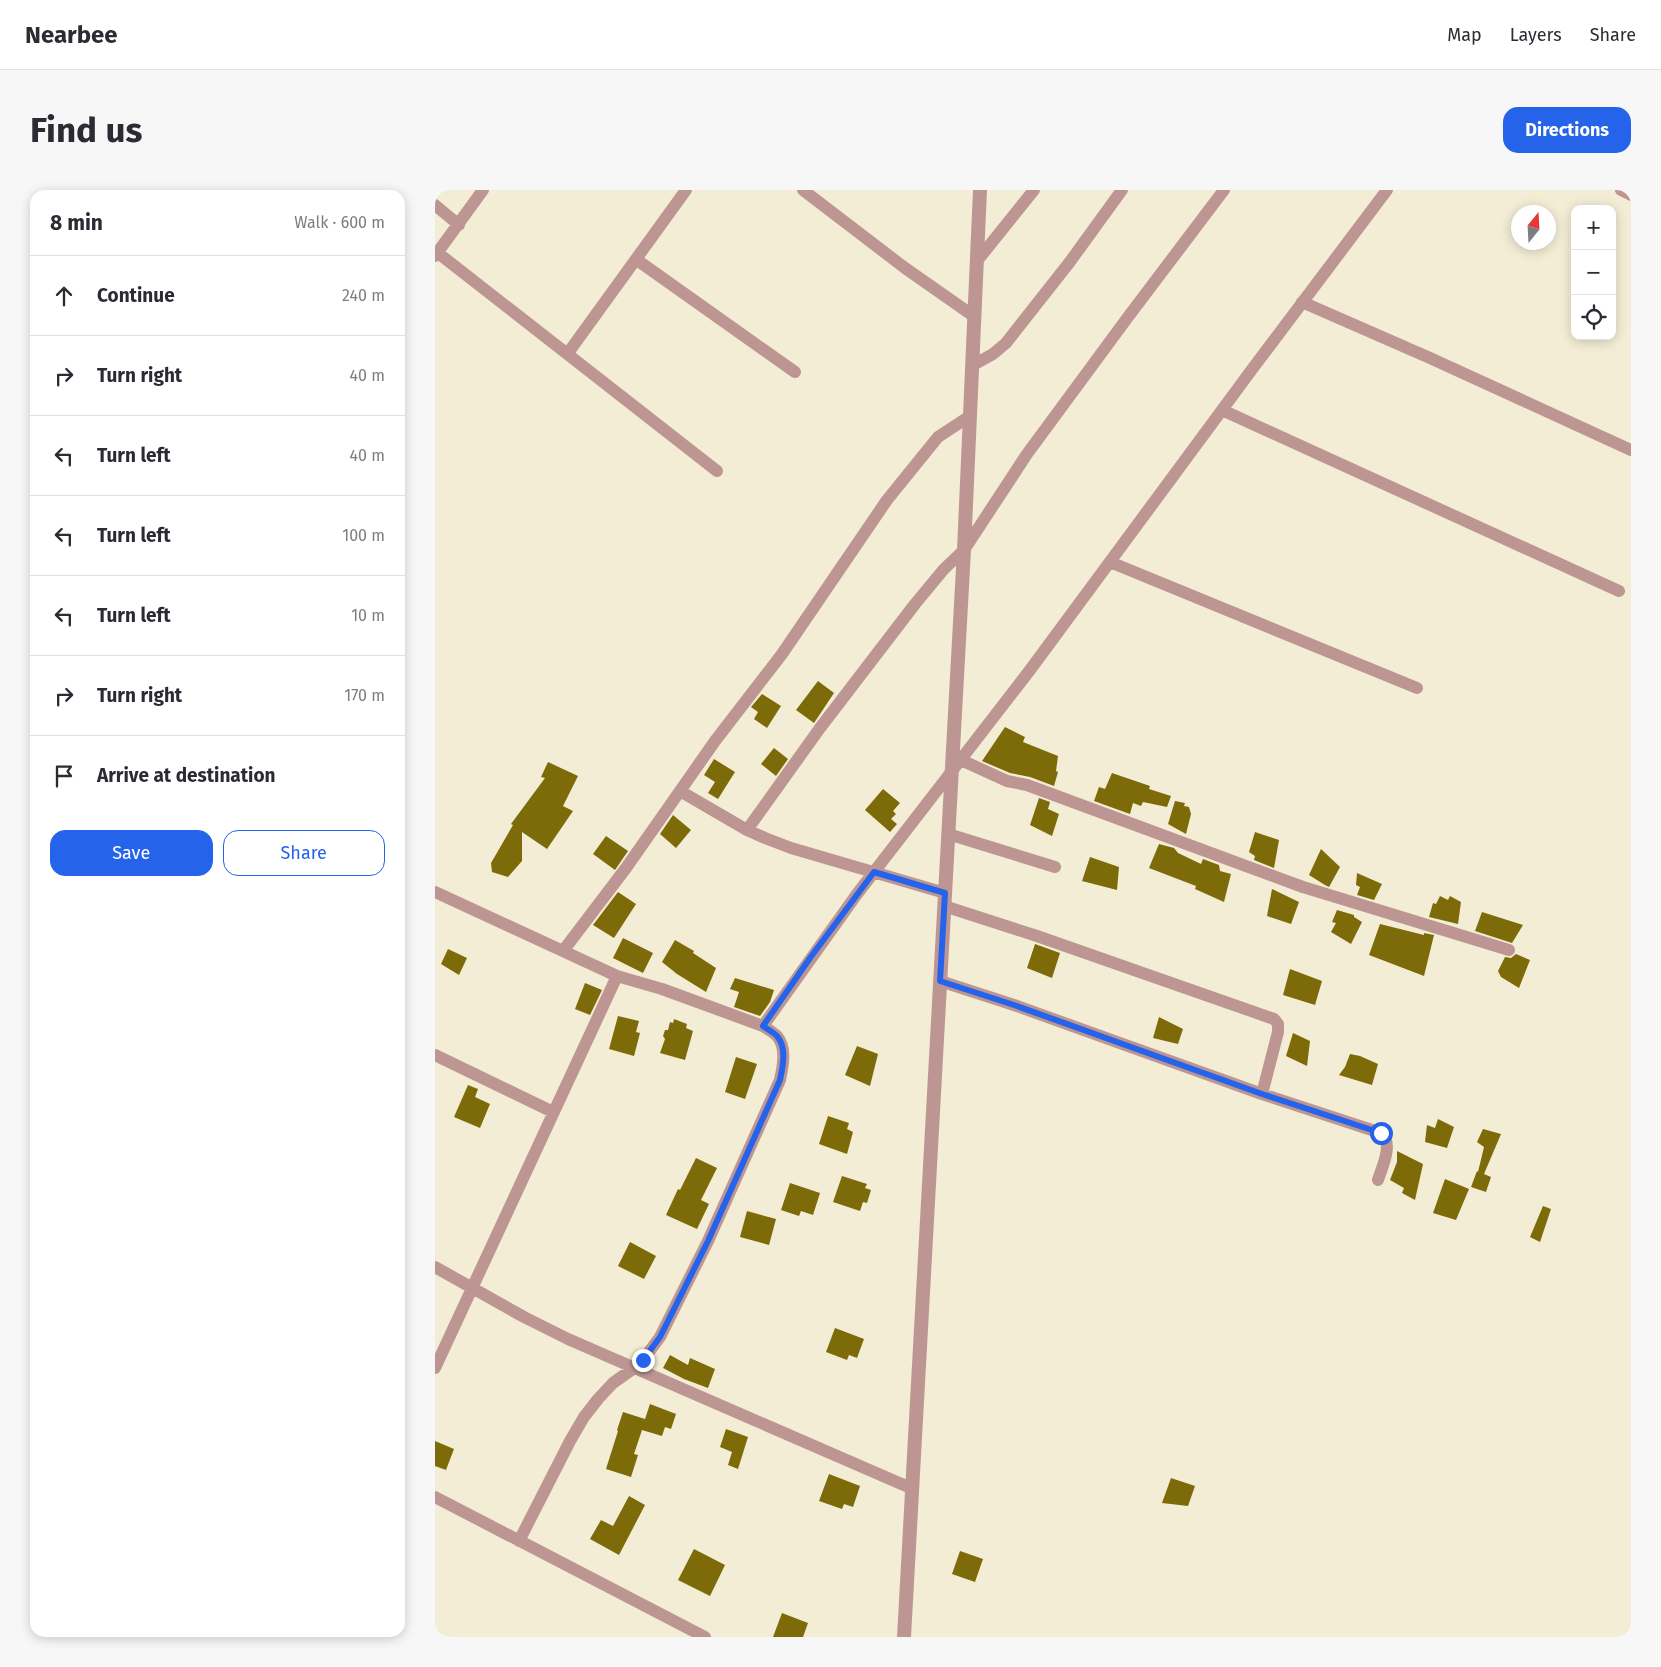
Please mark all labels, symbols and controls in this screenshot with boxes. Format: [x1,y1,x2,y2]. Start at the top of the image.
text: Nearbee [25,21,118,49]
text: Map [1447,24,1482,46]
text: Layers [1510,24,1562,46]
text: Share [1590,24,1636,46]
button: Directions [1503,107,1631,153]
text: Find us [30,109,142,151]
north arrow [1511,205,1556,250]
map controls [1571,205,1616,340]
button: + [1571,205,1616,250]
text: 8 min [50,210,103,236]
text: Walk · 600 m [294,213,385,232]
button: − [1571,250,1616,295]
icon: ahead [50,282,78,310]
text: Continue [97,284,175,307]
text: 240 m [342,286,385,305]
button: locate [1571,295,1616,340]
icon: right [50,362,78,390]
text: Turn right [97,364,182,387]
text: 40 m [350,366,385,385]
icon: left [50,442,78,470]
text: Turn left [97,444,171,467]
text: 40 m [350,446,385,465]
icon: left [50,522,78,550]
text: Turn left [97,524,171,547]
text: 100 m [342,526,385,545]
icon: left [50,602,78,630]
text: Turn left [97,604,171,627]
text: 10 m [351,606,385,625]
icon: right [50,682,78,710]
text: Turn right [97,684,182,707]
text: 170 m [344,686,385,705]
icon: arrive [50,762,78,790]
text: Arrive at destination [97,764,276,787]
button: Save [50,830,213,876]
button: Share [223,830,385,876]
route start [1370,1122,1393,1145]
route end [632,1349,655,1372]

